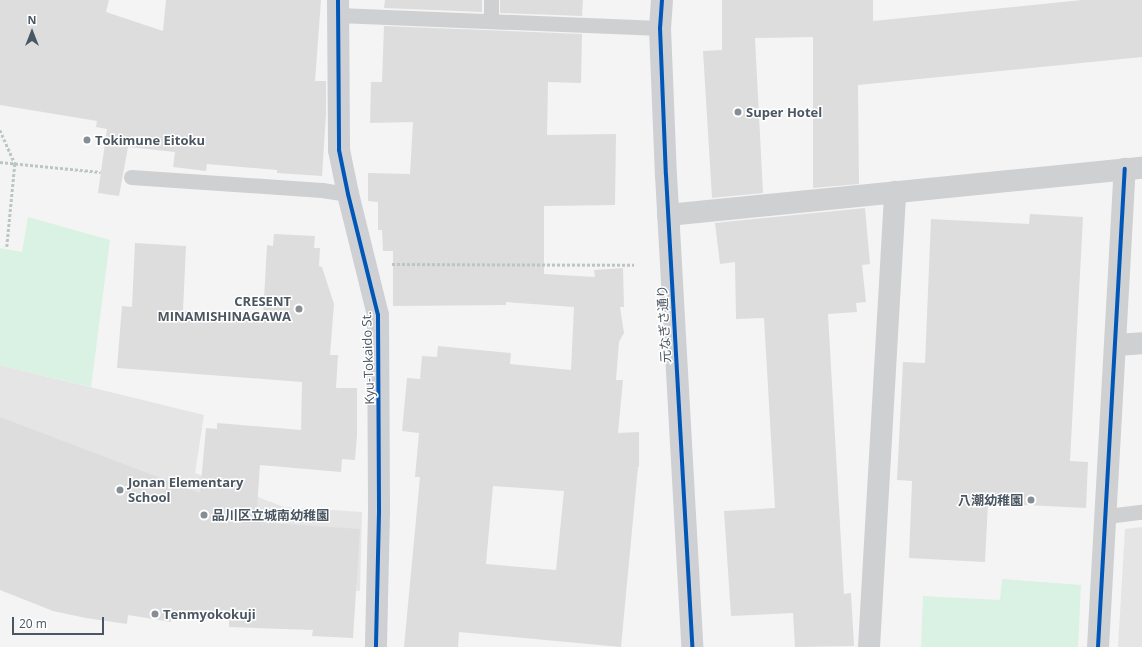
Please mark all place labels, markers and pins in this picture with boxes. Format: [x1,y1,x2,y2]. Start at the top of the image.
place label: Super Hotel [746,104,822,120]
marker: Super Hotel [733,107,743,117]
place label: Tokimune Eitoku [95,132,205,148]
marker: Tokimune Eitoku [82,135,92,145]
place label: CRESENT MINAMISHINAGAWA [157,294,291,325]
marker: CRESENT MINAMISHINAGAWA [294,304,304,314]
place label: Jonan Elementary School [128,475,243,506]
marker: Jonan Elementary School [115,485,125,495]
place label: 八潮幼稚園 [958,492,1023,508]
marker: 八潮幼稚園 [1026,495,1036,505]
place label: 品川区立城南幼稚園 [212,507,329,523]
marker: 品川区立城南幼稚園 [199,510,209,520]
place label: Tenmyokokuji [163,606,256,622]
marker: Tenmyokokuji [150,609,160,619]

